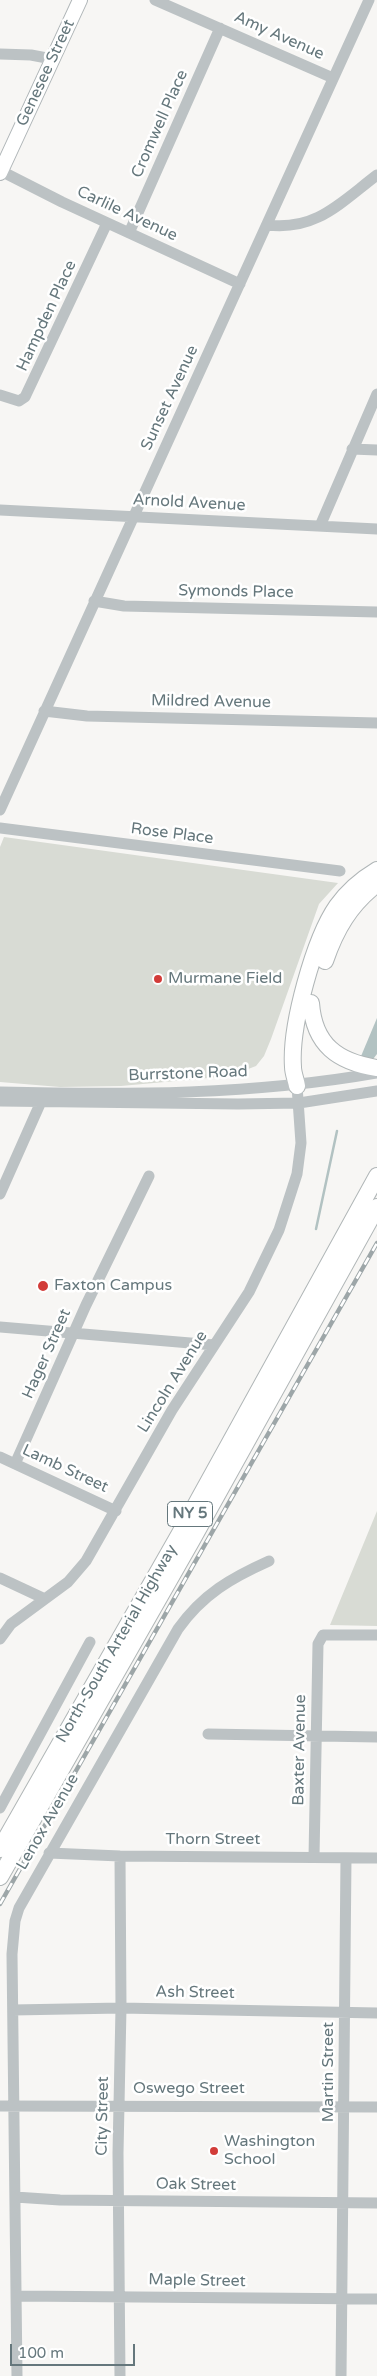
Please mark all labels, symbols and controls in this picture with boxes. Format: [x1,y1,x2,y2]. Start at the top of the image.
street label: Amy Avenue [231,8,327,64]
street label: Genesee Street [13,17,79,129]
street label: Cromwell Place [128,67,192,181]
street label: Carlile Avenue [74,182,180,246]
street label: Hampden Place [13,258,81,374]
street label: Sunset Avenue [137,343,203,453]
street label: Arnold Avenue [132,490,246,516]
street label: Symonds Place [178,581,294,603]
street label: Mildred Avenue [151,691,271,713]
street label: Rose Place [130,819,214,849]
place label: Murmane Field [168,969,282,989]
marker: Murmane Field [152,973,164,985]
street label: Burrstone Road [128,1062,248,1086]
place label: Faxton Campus [54,1276,172,1296]
marker: Faxton Campus [36,1279,50,1293]
street label: Hager Street [19,1306,75,1402]
street label: Lincoln Avenue [134,1328,212,1436]
street label: Lamb Street [19,1441,111,1497]
road number: NY 5 [168,1502,212,1526]
street label: North-South Arterial Highway [52,1541,182,1747]
street label: Baxter Avenue [289,1694,311,1806]
street label: Lenox Avenue [13,1771,83,1873]
street label: Thorn Street [166,1830,260,1850]
street label: Ash Street [155,1983,235,2003]
street label: Martin Street [319,2022,339,2122]
street label: City Street [93,2076,113,2156]
street label: Oswego Street [133,2079,245,2099]
place label: Washington School [224,2132,315,2170]
marker: Washington School [208,2145,220,2157]
street label: Oak Street [156,2175,236,2195]
street label: Maple Street [148,2271,246,2291]
scale bar [12,2334,138,2366]
text: 100 m [18,2344,64,2362]

